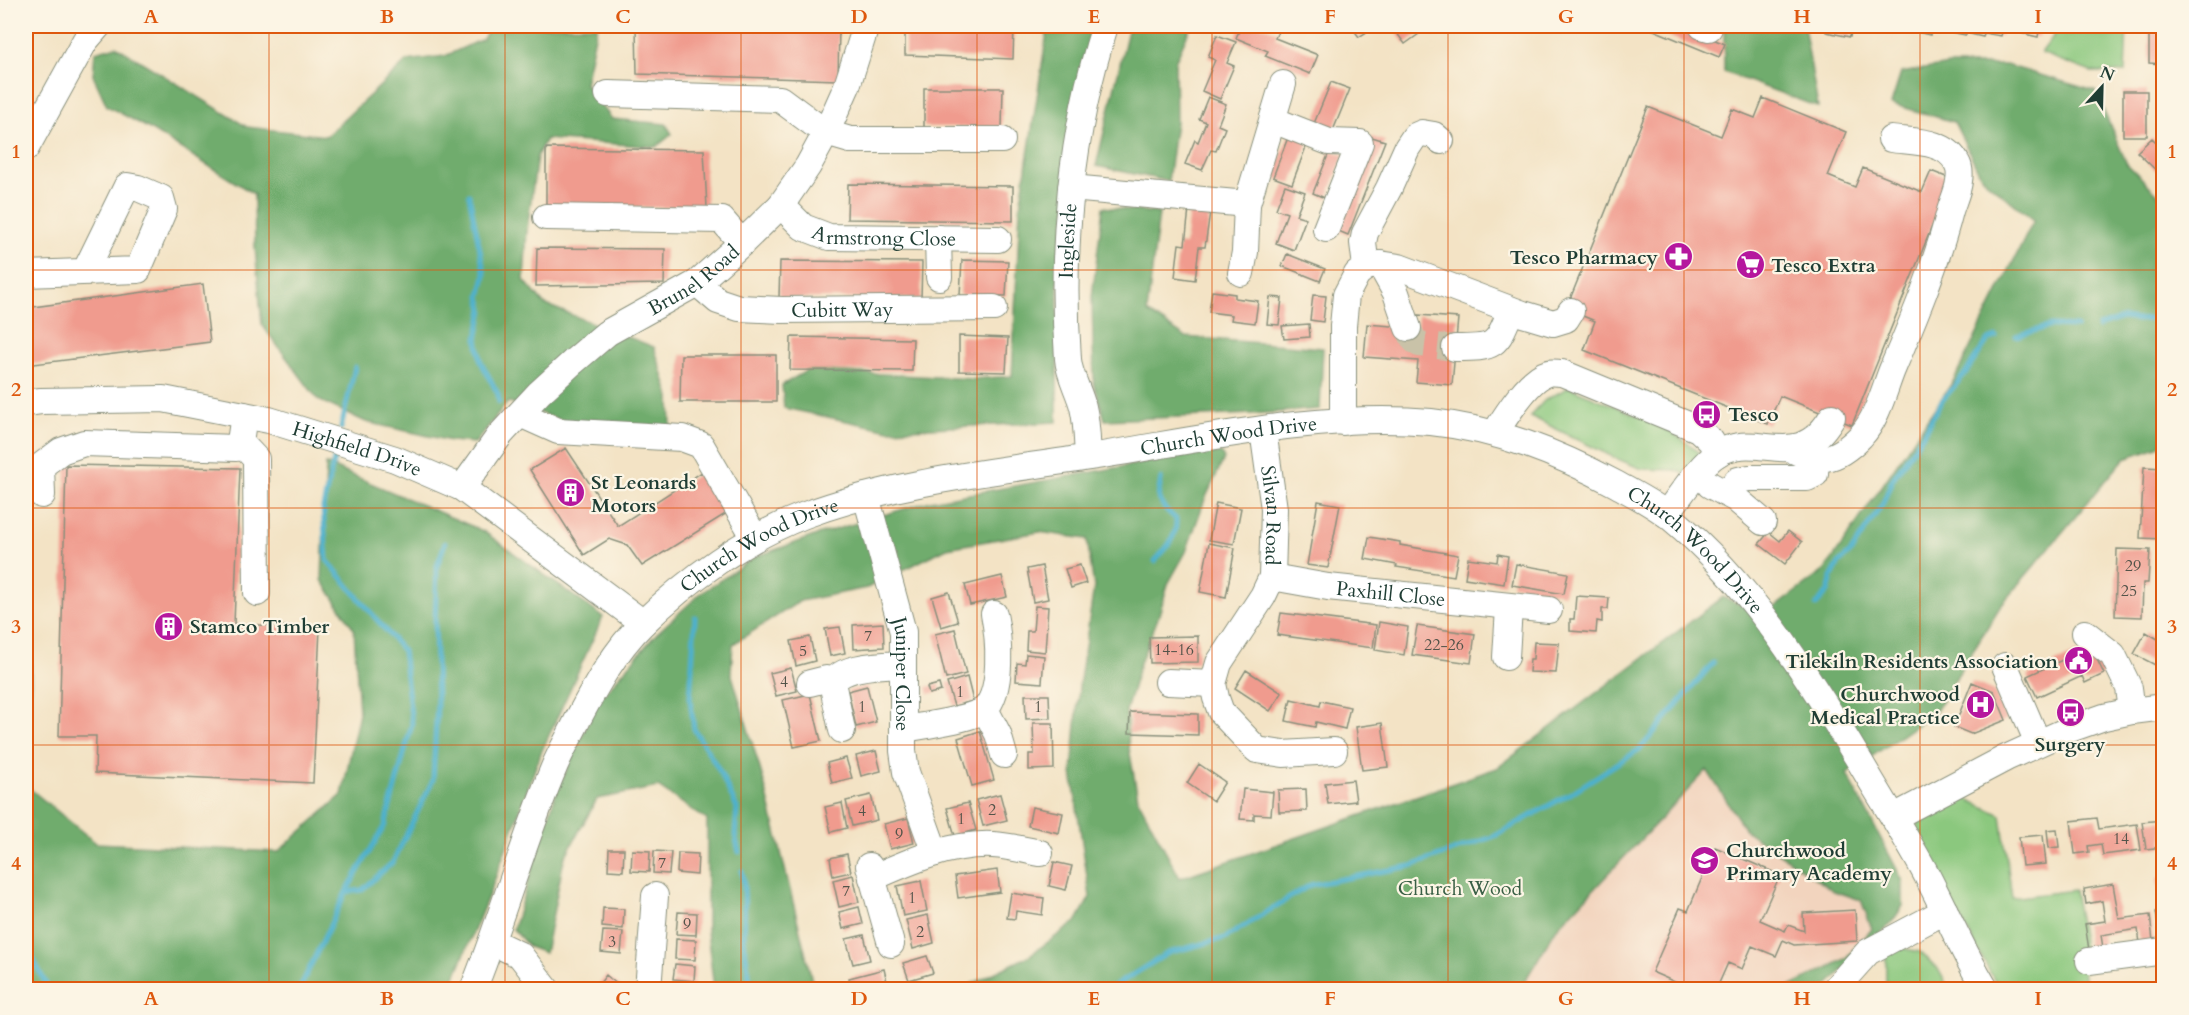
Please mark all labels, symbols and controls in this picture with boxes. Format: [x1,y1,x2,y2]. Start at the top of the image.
text: A [143,3,159,30]
text: B [380,3,394,30]
text: C [615,3,631,30]
text: D [850,3,868,30]
text: E [1088,3,1100,30]
text: F [1324,3,1336,30]
text: G [1558,3,1574,30]
text: H [1793,3,1811,30]
text: I [2034,3,2042,30]
north arrow [2072,57,2132,117]
text: N [2097,61,2118,87]
text: 1 [11,138,21,165]
text: 1 [2167,138,2177,165]
street label: Ingleside [1052,202,1083,279]
street label: Armstrong Close [808,218,956,252]
street label: Brunel Road [643,238,745,321]
pharmacy icon: Tesco Pharmacy [1663,241,1695,273]
place label: Tesco Pharmacy [1509,244,1659,271]
supermarket icon: Tesco Extra [1734,249,1766,281]
place label: Tesco Extra [1771,252,1876,279]
street label: Cubitt Way [791,295,894,323]
text: 2 [11,376,21,403]
text: 2 [2167,376,2177,403]
bus stop icon: Tesco [1691,398,1723,430]
place label: Tesco [1728,401,1779,428]
street label: Church Wood Drive [1138,409,1318,462]
street label: Highfield Drive [289,415,426,483]
street label: Silvan Road [1255,464,1288,566]
place label: St Leonards Motors [591,469,696,519]
building icon: St Leonards Motors [554,477,586,509]
street label: Church Wood Drive [1623,479,1770,619]
street label: Church Wood Drive [674,491,842,599]
house number: 29 [2125,555,2141,577]
street label: Paxhill Close [1335,574,1447,613]
house number: 25 [2121,580,2137,602]
building icon: Stamco Timber [153,610,185,642]
street label: Juniper Close [885,611,917,731]
text: 3 [11,613,21,640]
place label: Stamco Timber [190,613,330,640]
text: 3 [2167,613,2177,640]
house number: 7 [864,625,872,647]
house number: 22-26 [1424,634,1464,656]
house number: 14-16 [1154,639,1194,661]
house number: 5 [799,640,807,662]
public building icon: Tilekiln Residents Association [2063,645,2095,677]
place label: Tilekiln Residents Association [1785,648,2058,675]
house number: 4 [780,671,788,693]
house number: 1 [956,681,964,703]
place label: Churchwood Medical Practice [1810,681,1961,731]
hospital icon: Churchwood Medical Practice [1965,689,1997,721]
house number: 1 [858,696,866,718]
house number: 1 [1034,696,1042,718]
bus stop icon: Surgery [2054,697,2086,729]
place label: Surgery [2035,731,2106,758]
house number: 2 [988,799,996,821]
house number: 4 [858,800,866,822]
house number: 1 [957,808,965,830]
house number: 9 [895,823,903,845]
house number: 14 [2113,828,2129,850]
place label: Churchwood Primary Academy [1726,837,1893,887]
school or university icon: Churchwood Primary Academy [1689,845,1721,877]
text: 4 [11,850,21,877]
text: 4 [2167,850,2177,877]
house number: 7 [658,852,666,874]
park label: Church Wood [1398,875,1523,902]
house number: 7 [842,880,850,902]
house number: 1 [908,887,916,909]
house number: 9 [683,913,691,935]
house number: 2 [916,921,924,943]
house number: 3 [608,931,616,953]
text: A [143,985,159,1012]
text: B [380,985,394,1012]
text: C [615,985,631,1012]
text: D [850,985,868,1012]
text: E [1088,985,1100,1012]
text: F [1324,985,1336,1012]
text: G [1558,985,1574,1012]
text: H [1793,985,1811,1012]
text: I [2034,985,2042,1012]

